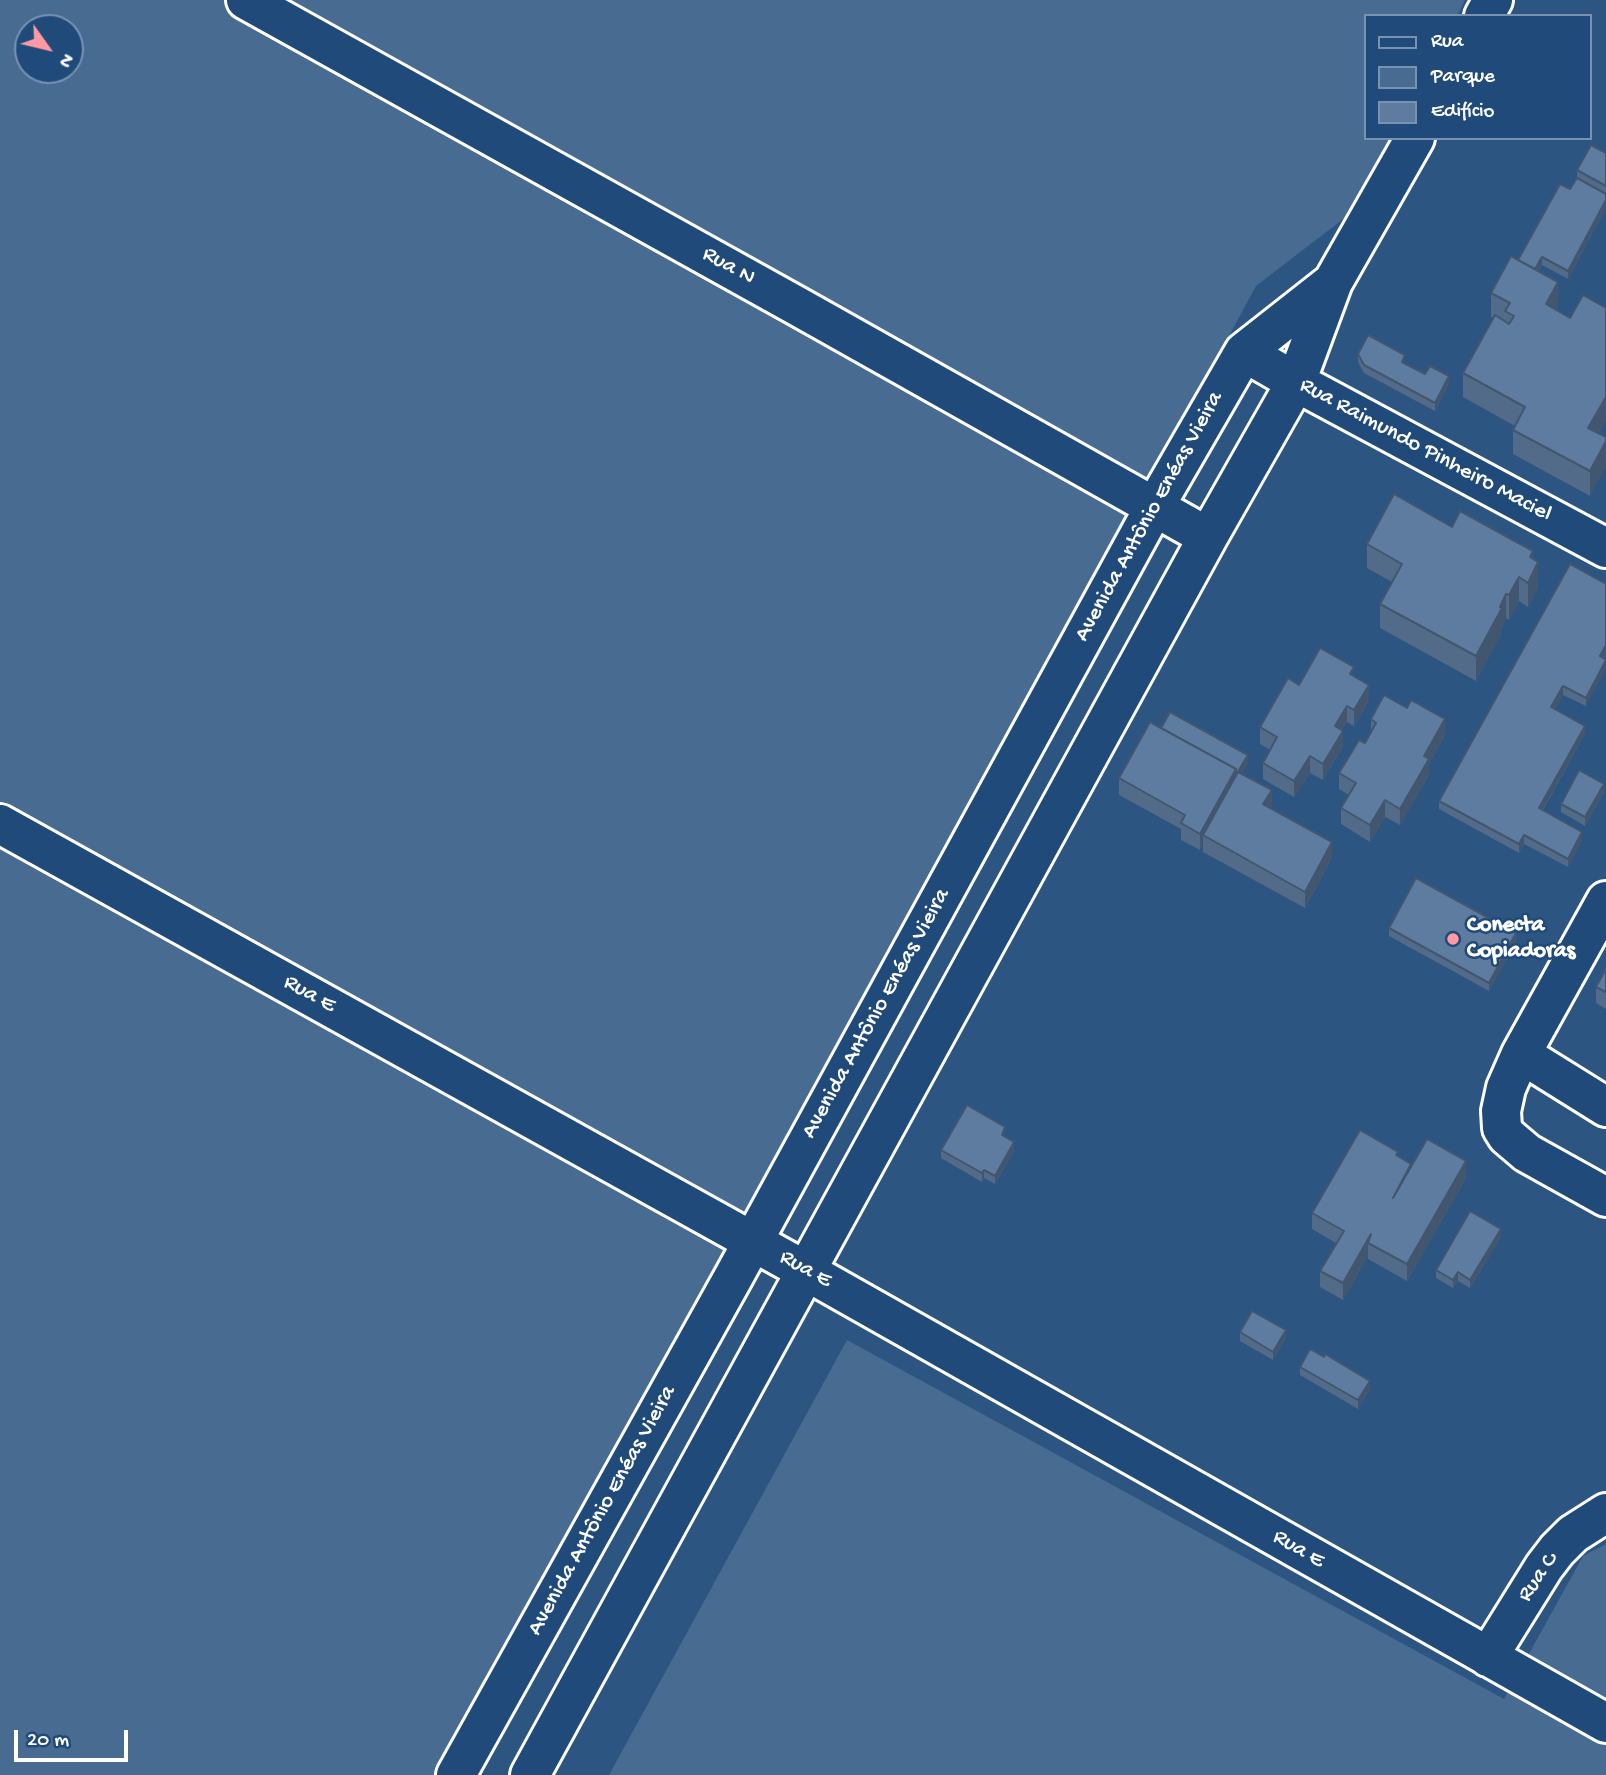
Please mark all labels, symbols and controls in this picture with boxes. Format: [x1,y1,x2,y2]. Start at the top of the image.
north arrow [14,14,84,84]
legend [1364,14,1592,140]
text: Rua [1431,30,1464,55]
text: N [52,48,78,71]
text: Parque [1431,65,1495,90]
text: Edifício [1431,100,1495,125]
street label: Rua N [697,241,759,293]
street label: Rua Raimundo Pinheiro Maciel [1294,373,1556,529]
street label: Avenida Antônio Enéas Vieira [1070,387,1230,647]
street label: Avenida Antônio Enéas Vieira [797,884,957,1144]
place label: Conecta Copiadoras [1467,912,1575,966]
marker: Conecta Copiadoras [1445,931,1461,947]
street label: Rua E [278,970,340,1020]
street label: Rua E [774,1245,836,1295]
street label: Avenida Antônio Enéas Vieira [523,1381,683,1641]
street label: Rua E [1267,1524,1329,1576]
street label: Rua C [1513,1548,1565,1608]
scale bar [18,1716,131,1760]
text: 20 m [27,1729,69,1754]

